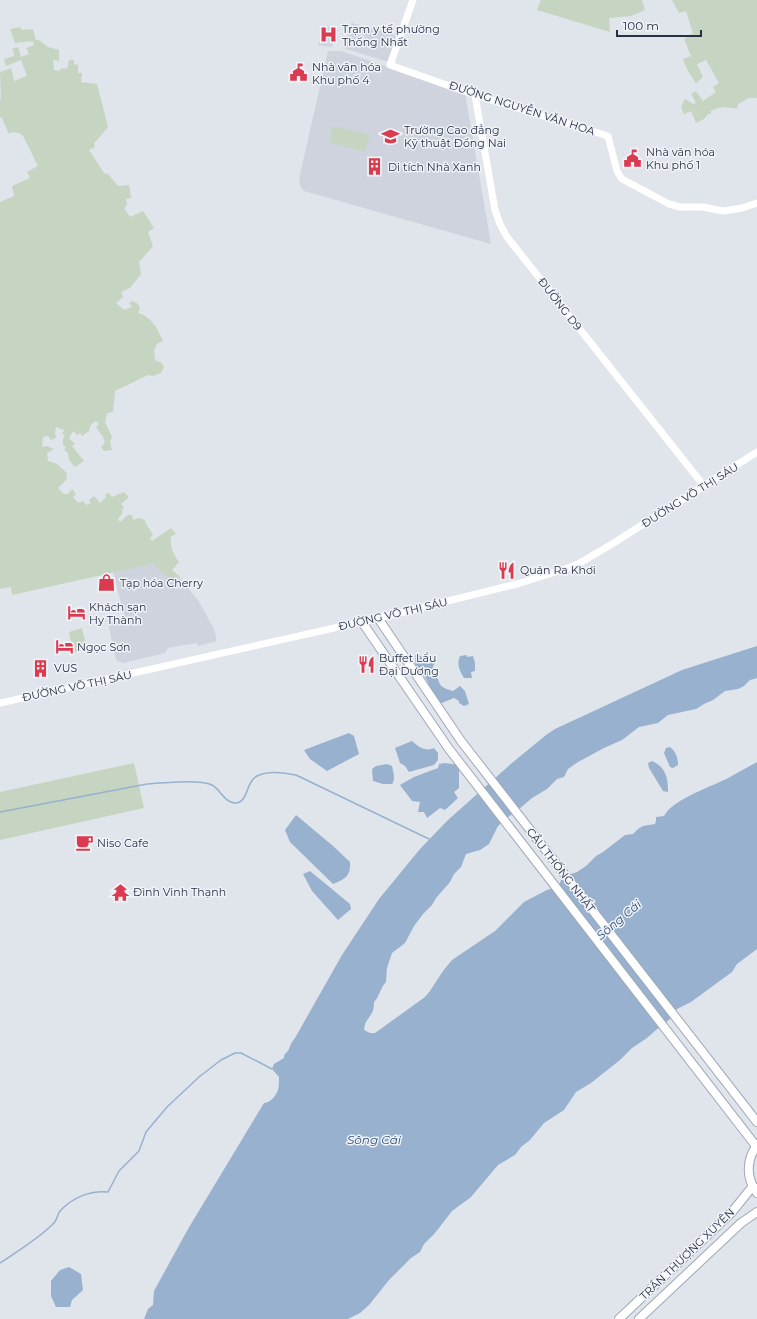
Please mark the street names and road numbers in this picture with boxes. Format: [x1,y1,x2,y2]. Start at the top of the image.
street label: ĐƯỜNG NGUYỄN VĂN HOA [447,78,597,138]
street label: ĐƯỜNG D9 [535,275,585,333]
street label: ĐƯỜNG VÕ THỊ SÁU [639,459,741,531]
street label: ĐƯỜNG VÕ THỊ SÁU [337,595,449,633]
street label: ĐƯỜNG VÕ THỊ SÁU [21,668,133,704]
street label: CẦU THỐNG NHẤT [524,825,599,916]
street label: TRẦN THƯỢNG XUYÊN [637,1205,737,1303]

